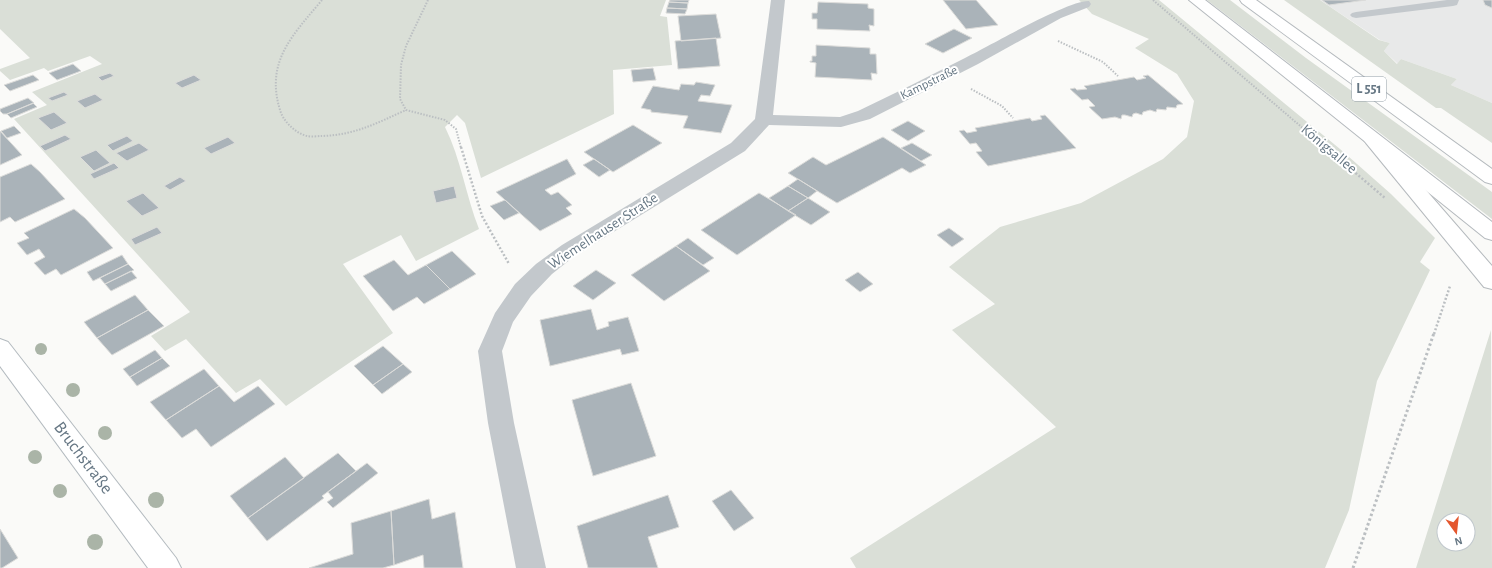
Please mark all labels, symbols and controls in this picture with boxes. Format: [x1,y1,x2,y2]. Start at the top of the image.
street label: Kampstraße [898,64,960,102]
road number: L 551 [1352,77,1386,101]
street label: Königsallee [1298,122,1360,176]
street label: Wiemelhauser Straße [545,190,661,272]
street label: Bruchstraße [50,418,116,498]
north arrow [1436,512,1476,552]
text: N [1453,535,1464,547]

